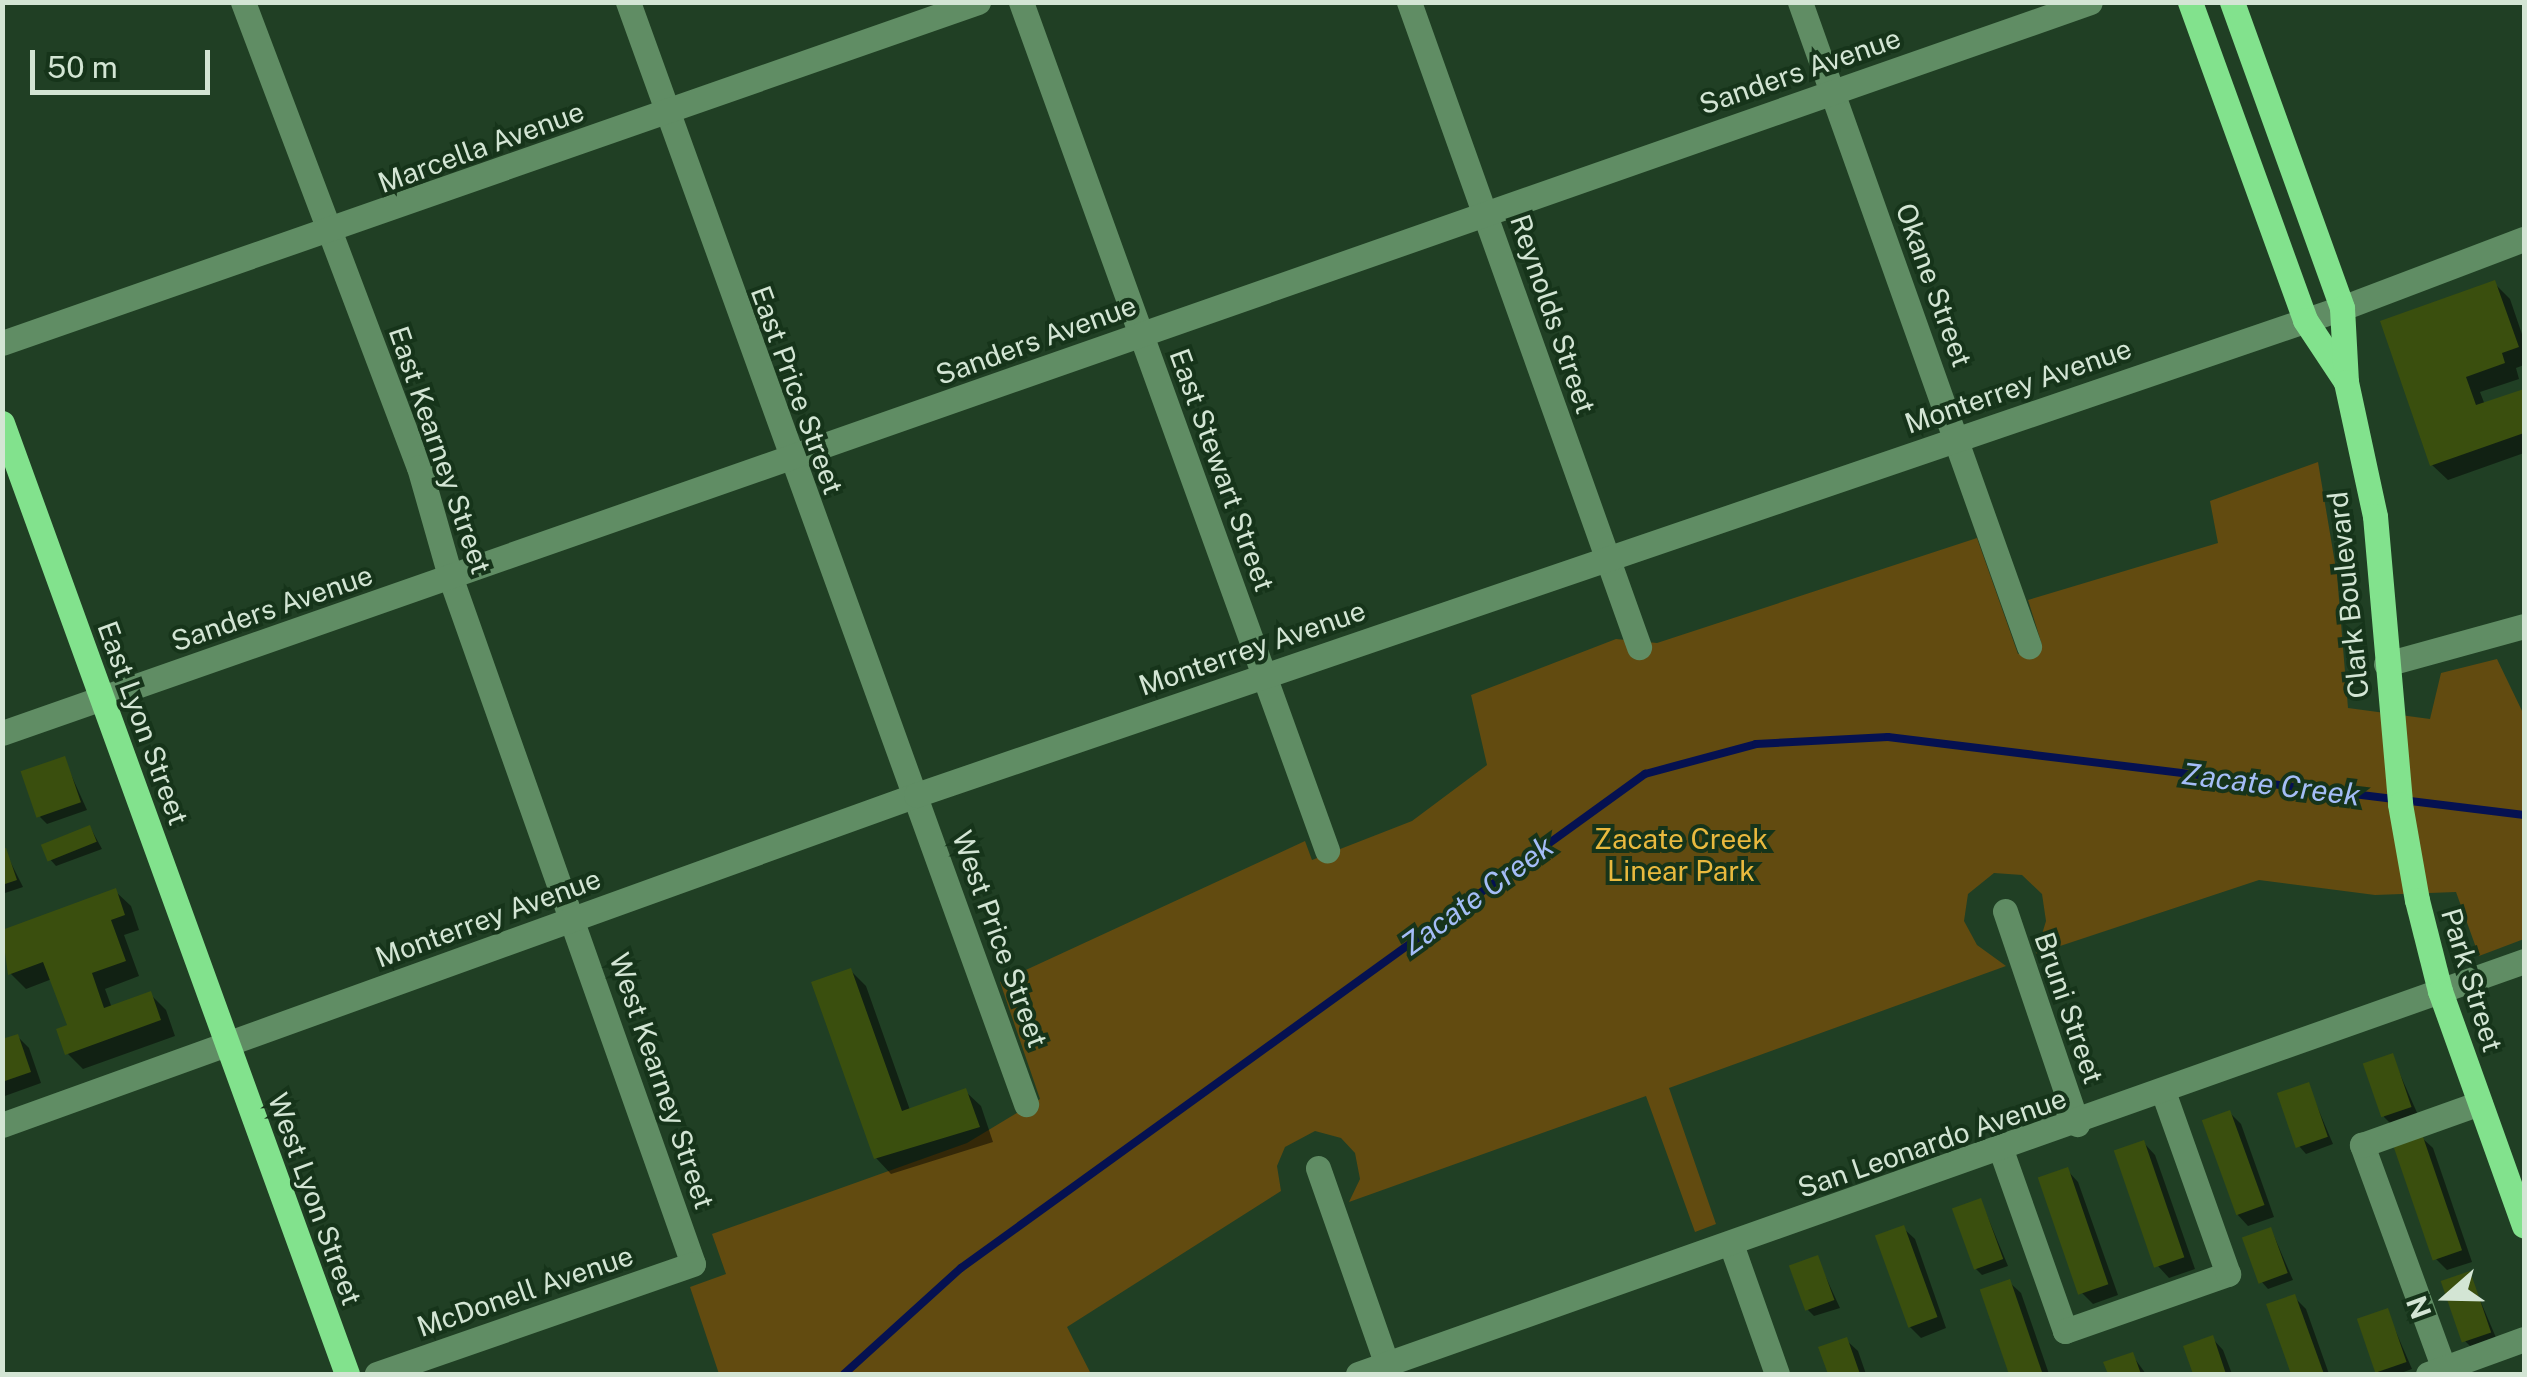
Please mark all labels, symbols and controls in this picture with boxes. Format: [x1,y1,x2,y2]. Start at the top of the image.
street label: Sanders Avenue [1695,21,1905,121]
scale bar [35,30,215,92]
text: 50 m [47,49,118,85]
street label: Marcella Avenue [373,94,589,200]
street label: Okane Street [1889,199,1979,371]
street label: Reynolds Street [1503,210,1603,418]
street label: East Price Street [744,281,850,499]
street label: Sanders Avenue [931,288,1141,392]
street label: East Kearney Street [382,322,498,578]
street label: Monterrey Avenue [1900,331,2136,441]
street label: East Stewart Street [1163,344,1281,596]
street label: Clark Boulevard [2320,490,2376,700]
street label: Sanders Avenue [167,558,377,658]
street label: Monterrey Avenue [1134,593,1370,703]
street label: East Lyon Street [91,616,195,830]
water label: Zacate Creek [2180,755,2362,813]
park label: Zacate Creek Linear Park [1594,822,1768,888]
street label: West Price Street [945,826,1055,1052]
water label: Zacate Creek [1394,828,1560,962]
street label: Monterrey Avenue [371,862,605,974]
street label: Park Street [2434,904,2510,1056]
street label: Bruni Street [2027,928,2111,1088]
street label: West Kearney Street [602,949,722,1213]
street label: San Leonardo Avenue [1793,1081,2071,1205]
street label: West Lyon Street [261,1088,369,1310]
street label: McDonell Avenue [412,1238,638,1344]
north arrow [2397,1247,2497,1347]
text: N [2399,1291,2438,1323]

